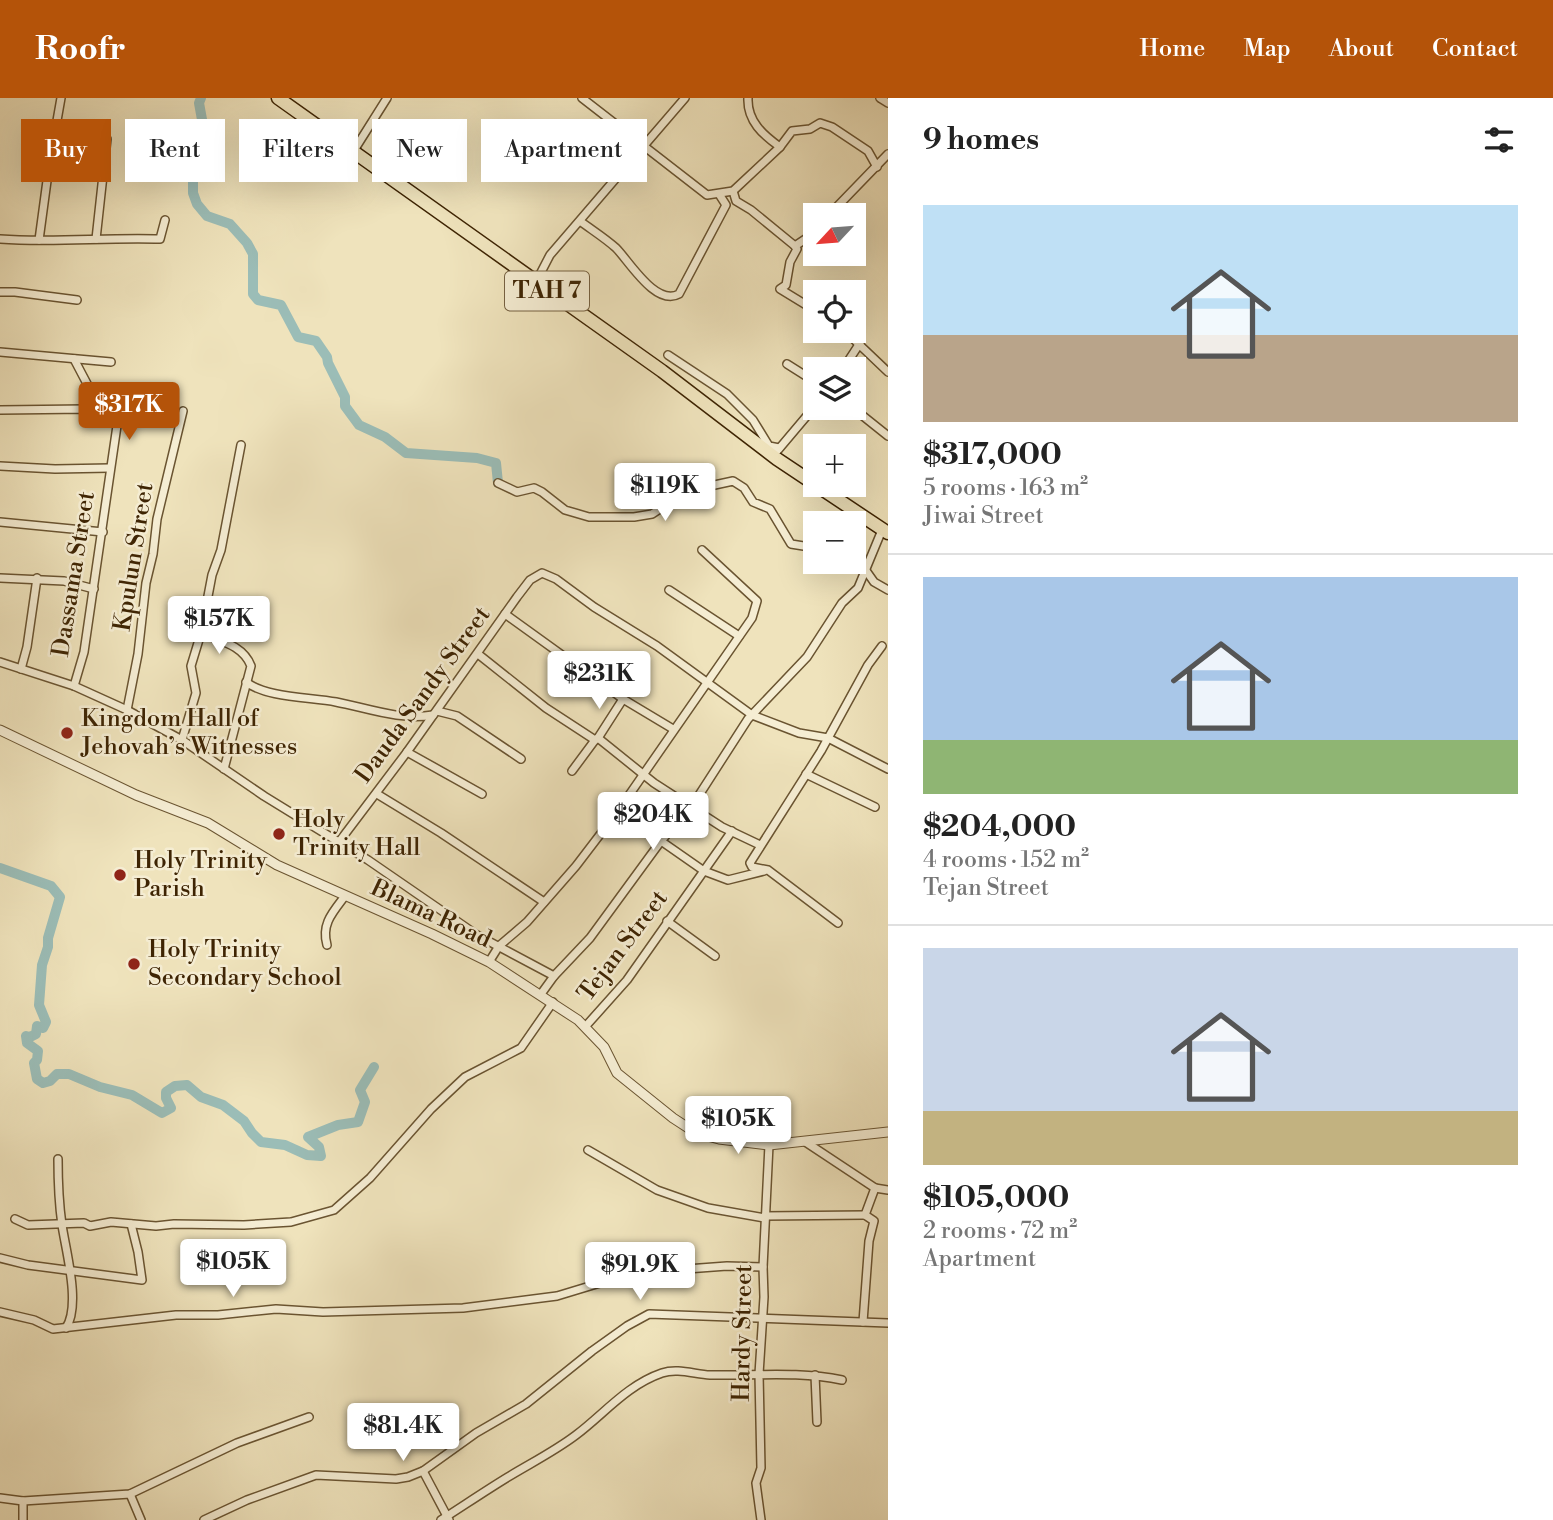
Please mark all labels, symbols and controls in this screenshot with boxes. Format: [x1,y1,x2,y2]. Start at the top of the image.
text: Roofr [35,29,126,70]
text: Home [1140,34,1205,64]
text: Map [1243,34,1291,64]
text: About [1329,34,1394,64]
text: Contact [1432,34,1518,64]
chip: Buy [21,119,111,182]
chip: Rent [125,119,225,182]
chip: Filters [239,119,358,182]
chip: New [372,119,467,182]
chip: Apartment [481,119,647,182]
text: 9 homes [923,121,1039,159]
icon: filters [1480,121,1518,159]
north arrow [803,203,866,266]
map controls [803,203,866,574]
icon: home [1158,251,1284,377]
road number: TAH 7 [505,272,589,310]
button: locate [803,280,866,343]
button: layers [803,357,866,420]
pin: $317K [80,382,178,442]
text: $317K [95,391,163,419]
button: + [803,434,866,497]
text: $317,000 [923,436,1062,474]
pin: $119K [616,464,714,523]
text: $119K [630,472,700,500]
text: 5 rooms · 163 m² [923,474,1088,502]
street label: Kpulun Street [107,480,161,634]
street label: Dassama Street [46,489,102,659]
text: Jiwai Street [923,502,1044,530]
button: − [803,511,866,574]
pin: $157K [170,596,268,656]
street label: Dauda Sandy Street [349,600,497,789]
text: $157K [184,605,254,633]
icon: home [1158,623,1284,749]
pin: $231K [550,652,648,711]
text: $231K [563,660,635,688]
place label: Kingdom Hall of Jehovah’s Witnesses [80,704,297,762]
marker: Kingdom Hall of Jehovah’s Witnesses [59,725,75,741]
pin: $204K [604,792,702,852]
text: $204K [614,801,692,829]
place label: Holy Trinity Hall [293,805,420,863]
text: $204,000 [923,808,1076,846]
marker: Holy Trinity Hall [271,826,287,842]
place label: Holy Trinity Parish [134,846,268,904]
text: 4 rooms · 152 m² [923,846,1089,874]
marker: Holy Trinity Parish [112,867,128,883]
street label: Blama Road [365,873,497,955]
text: Tejan Street [923,874,1049,902]
street label: Tejan Street [572,884,675,1007]
place label: Holy Trinity Secondary School [148,935,342,993]
marker: Holy Trinity Secondary School [126,956,142,972]
icon: home [1158,994,1284,1120]
pin: $105K [689,1096,787,1156]
text: $105K [701,1105,775,1133]
text: $105,000 [923,1179,1069,1217]
text: 2 rooms · 72 m² [923,1217,1077,1245]
pin: $105K [184,1240,282,1299]
pin: $91.9K [583,1242,697,1302]
text: Apartment [923,1245,1036,1273]
text: $105K [196,1248,270,1276]
text: $91.9K [601,1251,679,1279]
street label: Hardy Street [727,1264,759,1402]
pin: $81.4K [346,1404,460,1463]
text: $81.4K [363,1412,443,1440]

